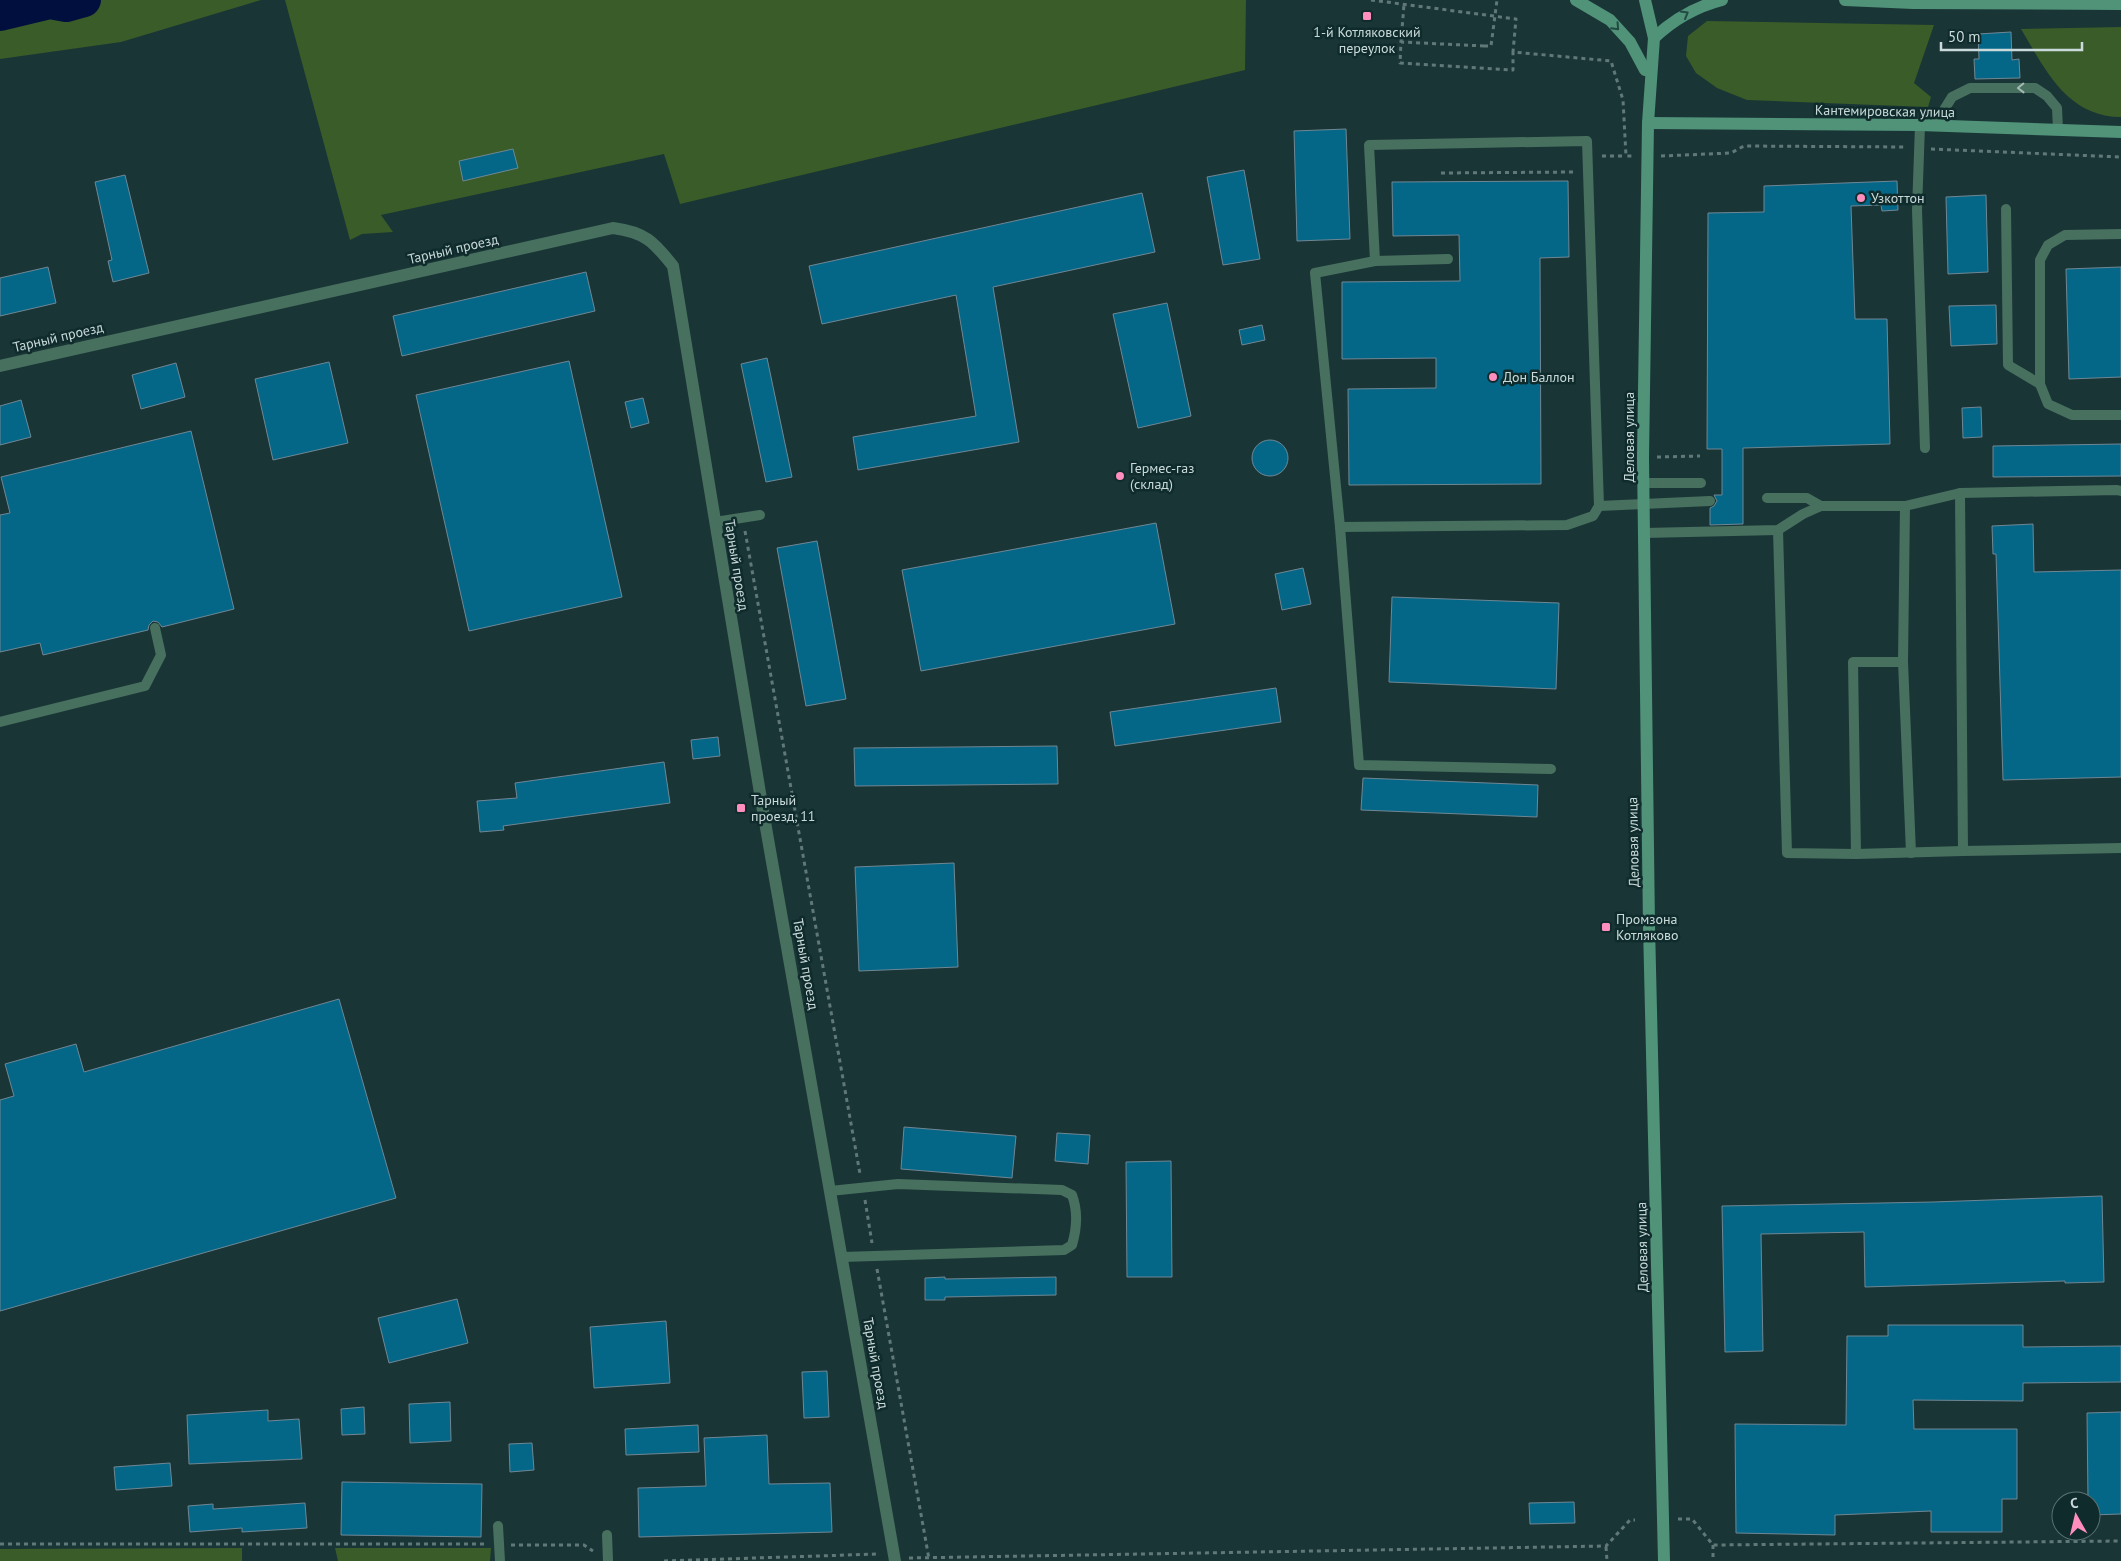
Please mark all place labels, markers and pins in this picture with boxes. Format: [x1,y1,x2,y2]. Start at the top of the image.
marker: 1-й Котляковский переулок [1361,10,1373,22]
place label: 1-й Котляковский переулок [1313,23,1421,57]
place label: Узкоттон [1871,189,1925,207]
marker: Узкоттон [1855,192,1867,204]
place label: Дон Баллон [1503,368,1575,386]
marker: Дон Баллон [1487,371,1499,383]
place label: Гермес-газ (склад) [1130,459,1194,493]
marker: Гермес-газ (склад) [1114,470,1126,482]
place label: Тарный проезд, 11 [751,791,815,825]
marker: Тарный проезд, 11 [735,802,747,814]
place label: Промзона Котляково [1616,910,1678,944]
marker: Промзона Котляково [1600,921,1612,933]

